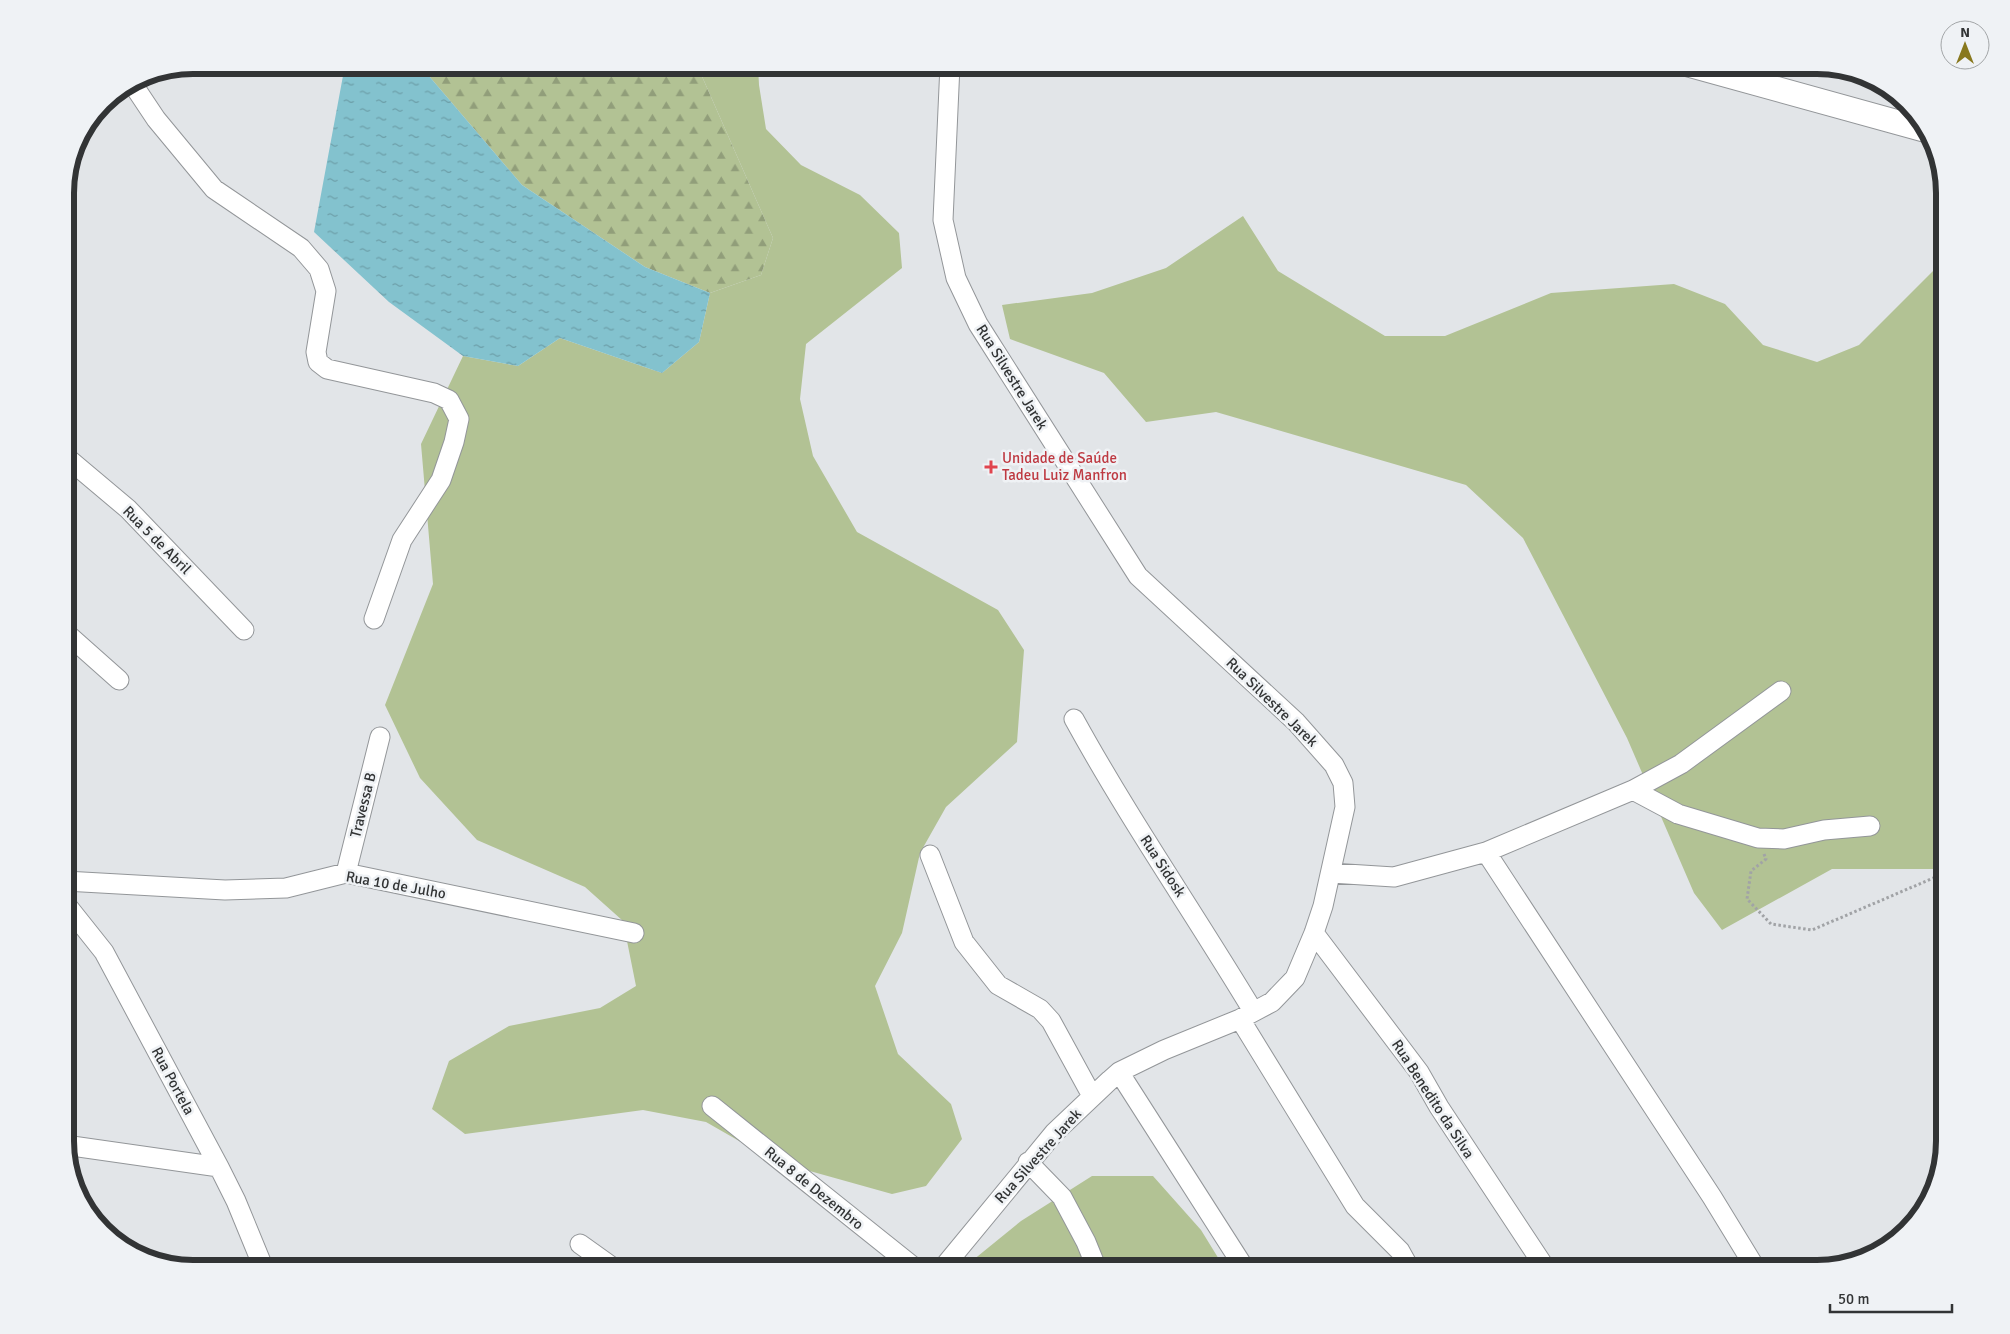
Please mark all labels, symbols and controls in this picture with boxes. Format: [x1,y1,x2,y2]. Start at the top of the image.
north arrow [1940,20,1990,70]
text: N [1960,24,1970,41]
street label: Rua Silvestre Jarek [972,321,1052,433]
place label: Unidade de Saúde Tadeu Luiz Manfron [1002,449,1127,484]
marker: Unidade de Saúde Tadeu Luiz Manfron [984,460,998,474]
street label: Rua 5 de Abril [119,502,195,578]
street label: Rua Silvestre Jarek [1222,654,1322,751]
street label: Travessa B [346,770,380,840]
street label: Rua Sidosk [1136,832,1190,901]
street label: Rua 10 de Julho [345,867,448,903]
street label: Rua Benedito da Silva [1388,1036,1478,1162]
street label: Rua Portela [148,1044,198,1118]
street label: Rua Silvestre Jarek [991,1105,1085,1207]
street label: Rua 8 de Dezembro [761,1143,867,1234]
scale bar [1830,1282,1952,1314]
text: 50 m [1838,1290,1869,1308]

